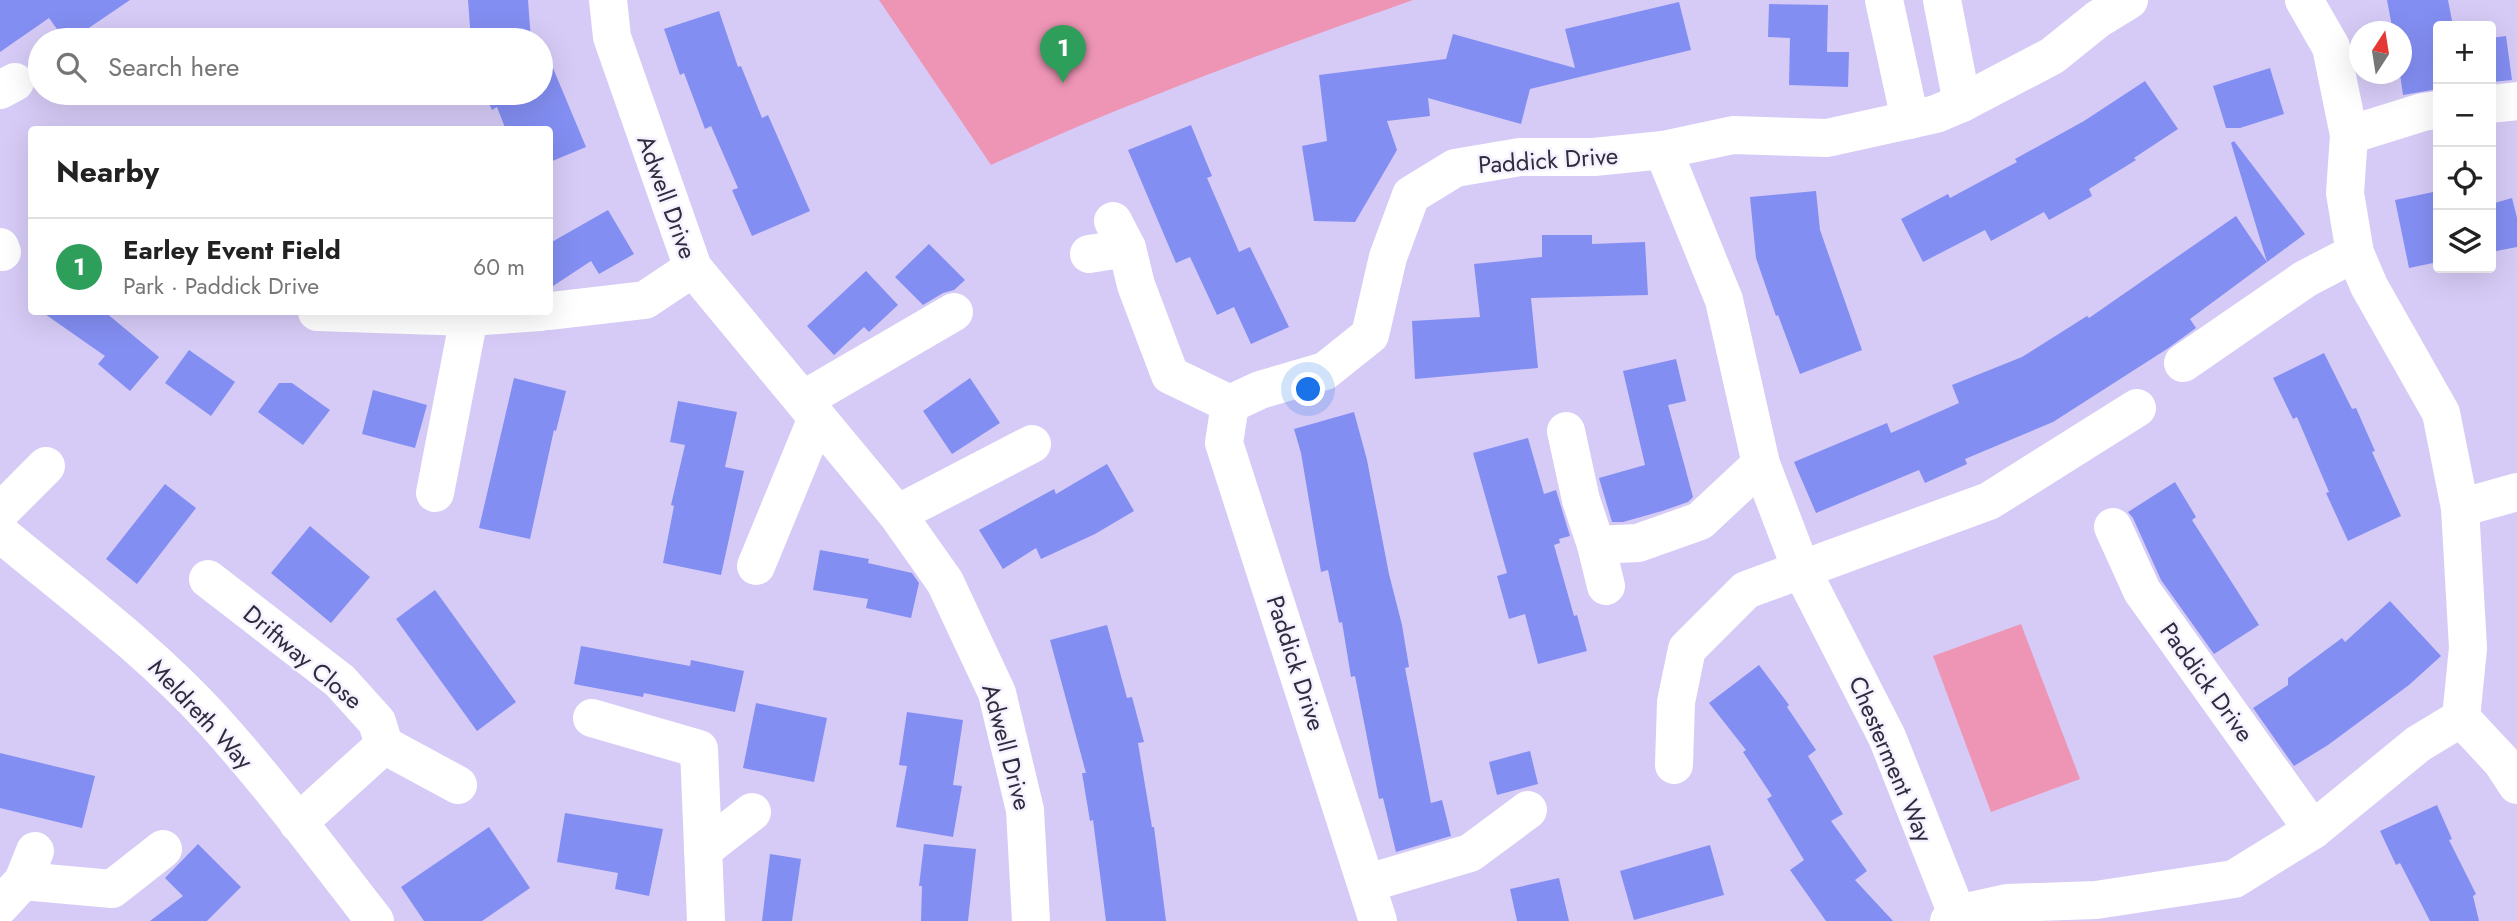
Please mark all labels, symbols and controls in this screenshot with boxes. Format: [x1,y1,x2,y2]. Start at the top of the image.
north arrow [2349,21,2412,84]
map controls [2433,21,2496,273]
button: + [2433,21,2496,84]
pin: 1 [1040,25,1086,83]
search box [28,28,553,105]
icon: search [52,48,90,86]
text: Search here [108,48,240,86]
button: − [2433,84,2496,147]
street label: Adwell Drive [628,130,706,264]
street label: Paddick Drive [1477,138,1619,182]
button: locate [2433,147,2496,210]
text: Nearby [56,150,159,193]
button: layers [2433,210,2496,273]
text: Earley Event Field [123,231,341,269]
text: 1 [73,250,85,284]
text: 60 m [473,250,525,284]
text: Park · Paddick Drive [123,269,319,303]
your location [1291,372,1325,406]
street label: Paddick Drive [1258,591,1334,735]
street label: Driftway Close [236,597,370,717]
street label: Paddick Drive [2152,615,2262,749]
street label: Meldreth Way [140,651,262,777]
street label: Chesterment Way [1840,671,1942,848]
street label: Adwell Drive [973,680,1041,814]

